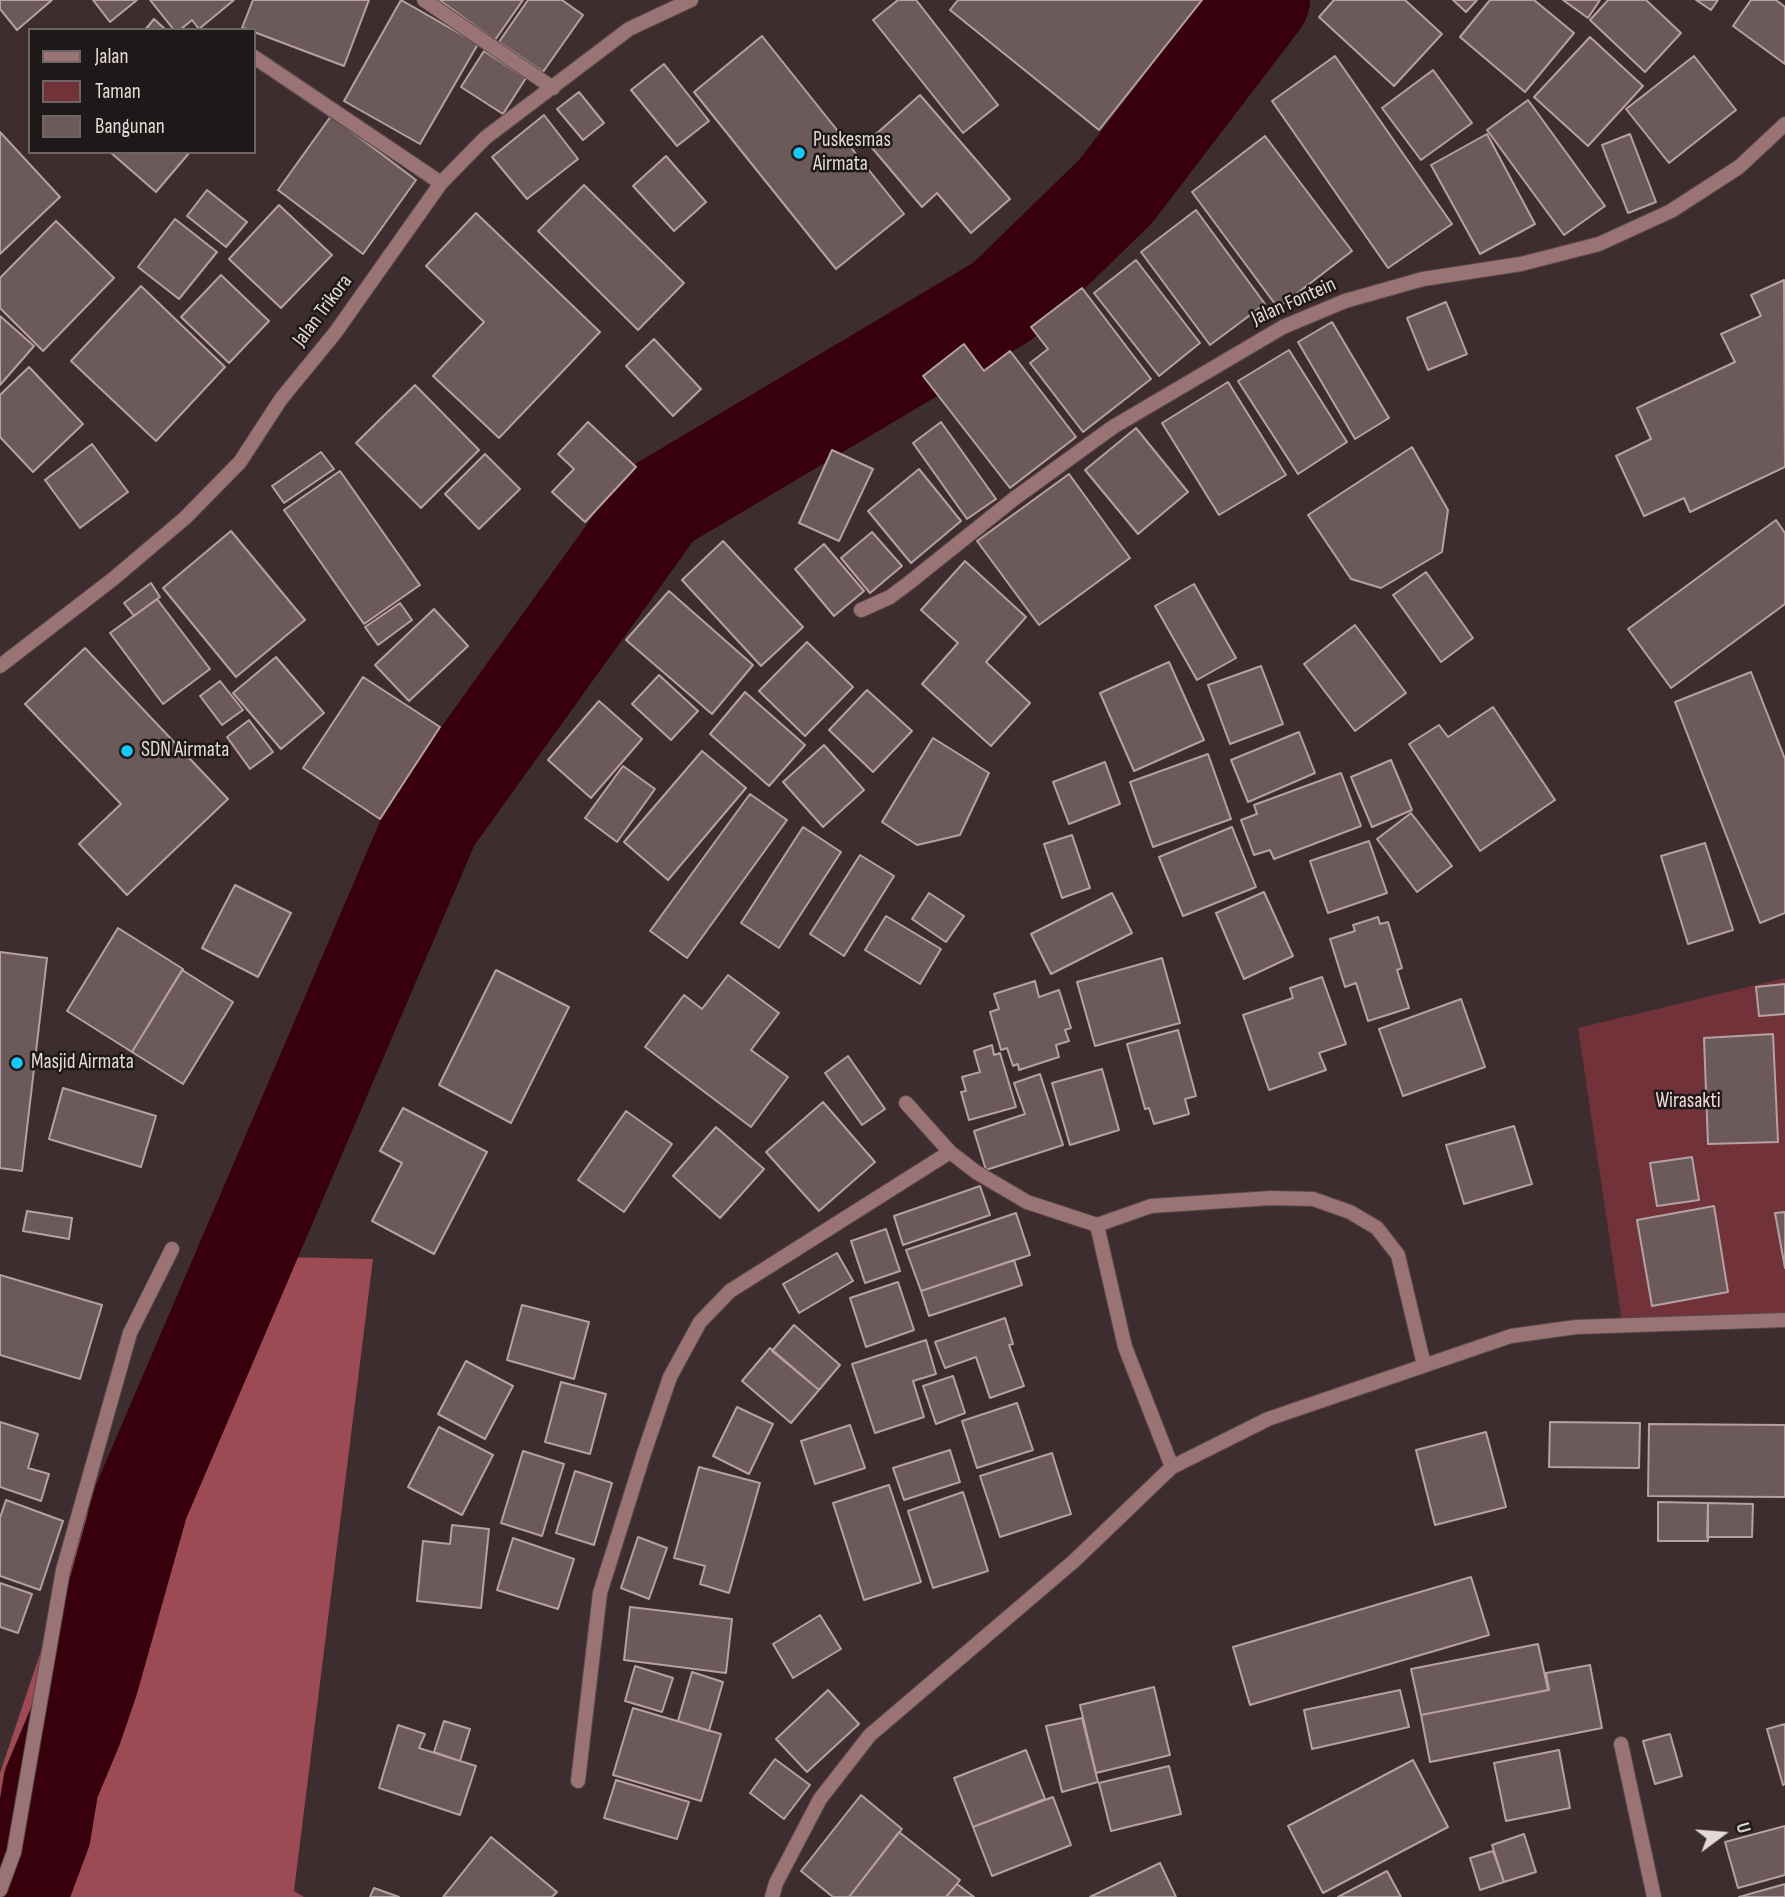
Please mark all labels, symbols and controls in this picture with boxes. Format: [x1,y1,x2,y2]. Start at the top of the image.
legend [28,28,256,154]
text: Jalan [95,44,128,69]
text: Taman [95,79,141,104]
text: Bangunan [95,114,165,139]
place label: Puskesmas Airmata [813,128,891,178]
marker: Puskesmas Airmata [791,145,807,161]
street label: Jalan Trikora [288,270,358,352]
street label: Jalan Fontein [1248,272,1340,332]
place label: SDN Airmata [141,738,229,764]
marker: SDN Airmata [119,743,135,759]
place label: Masjid Airmata [31,1050,134,1076]
marker: Masjid Airmata [9,1055,25,1071]
park label: Wirasakti [1655,1089,1721,1115]
north arrow [1687,1799,1757,1869]
text: U [1730,1820,1755,1836]

